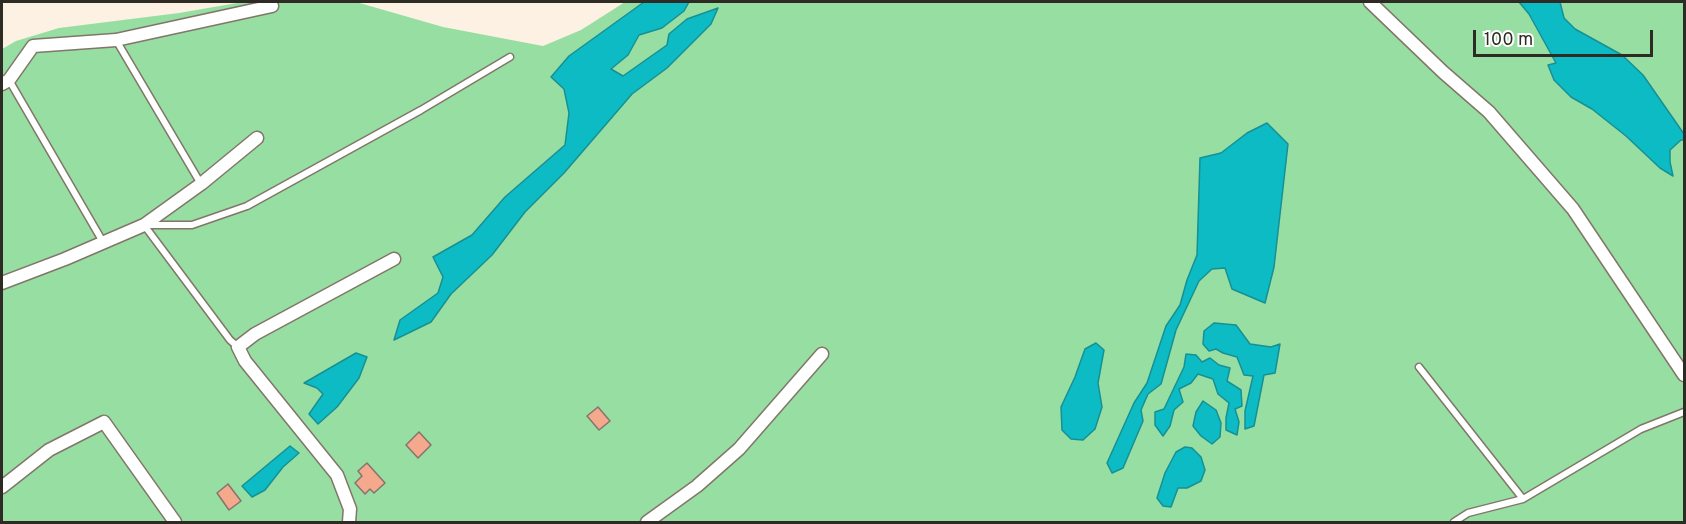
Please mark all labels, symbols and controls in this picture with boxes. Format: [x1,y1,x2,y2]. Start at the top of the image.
scale bar [1476,18,1656,56]
text: 100 m [1484,29,1533,52]

